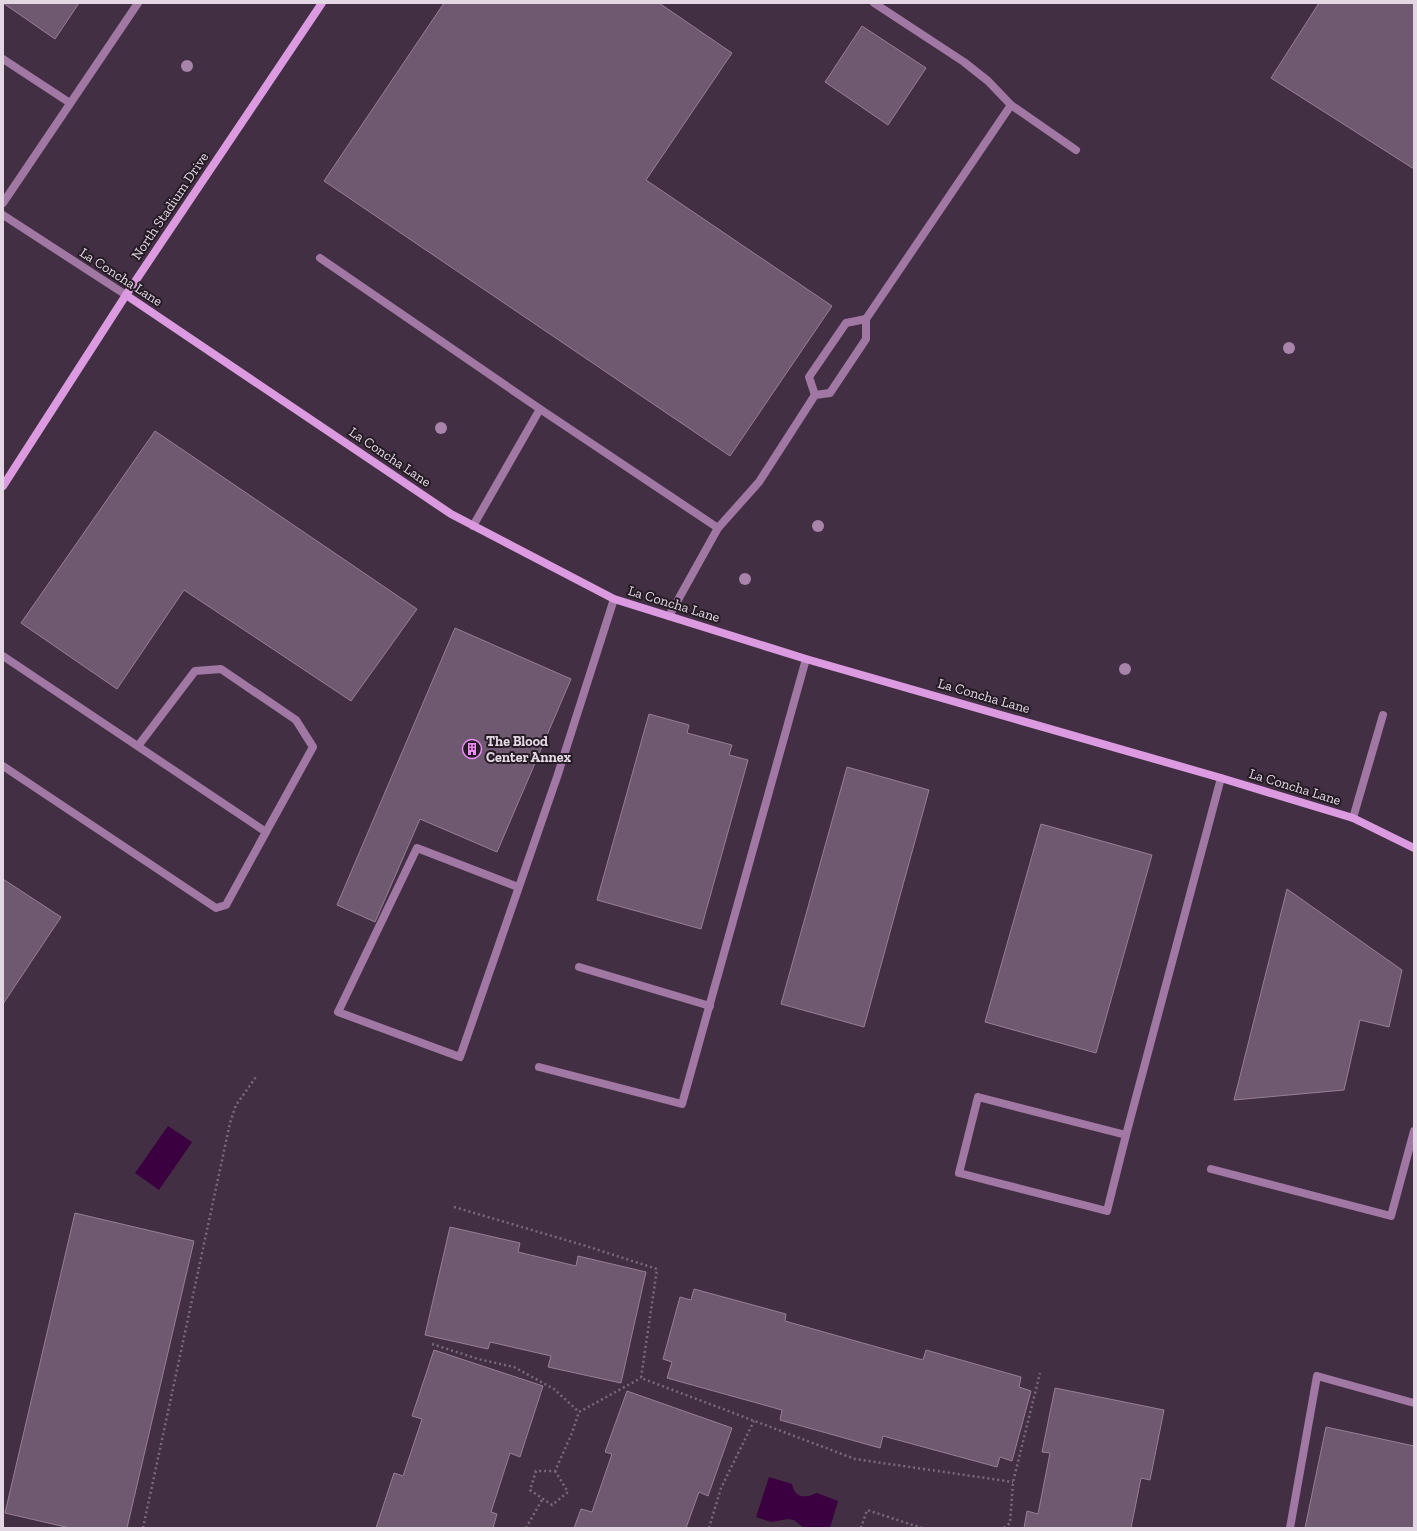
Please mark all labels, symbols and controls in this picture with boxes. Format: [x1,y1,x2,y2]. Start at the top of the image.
street label: North Stadium Drive [128,149,213,263]
street label: La Concha Lane [77,244,166,310]
street label: La Concha Lane [346,423,435,491]
street label: La Concha Lane [626,582,722,626]
street label: La Concha Lane [936,675,1032,717]
place label: The Blood Center Annex [486,733,572,766]
building icon: The Blood Center Annex [461,738,483,760]
street label: La Concha Lane [1247,765,1343,809]

